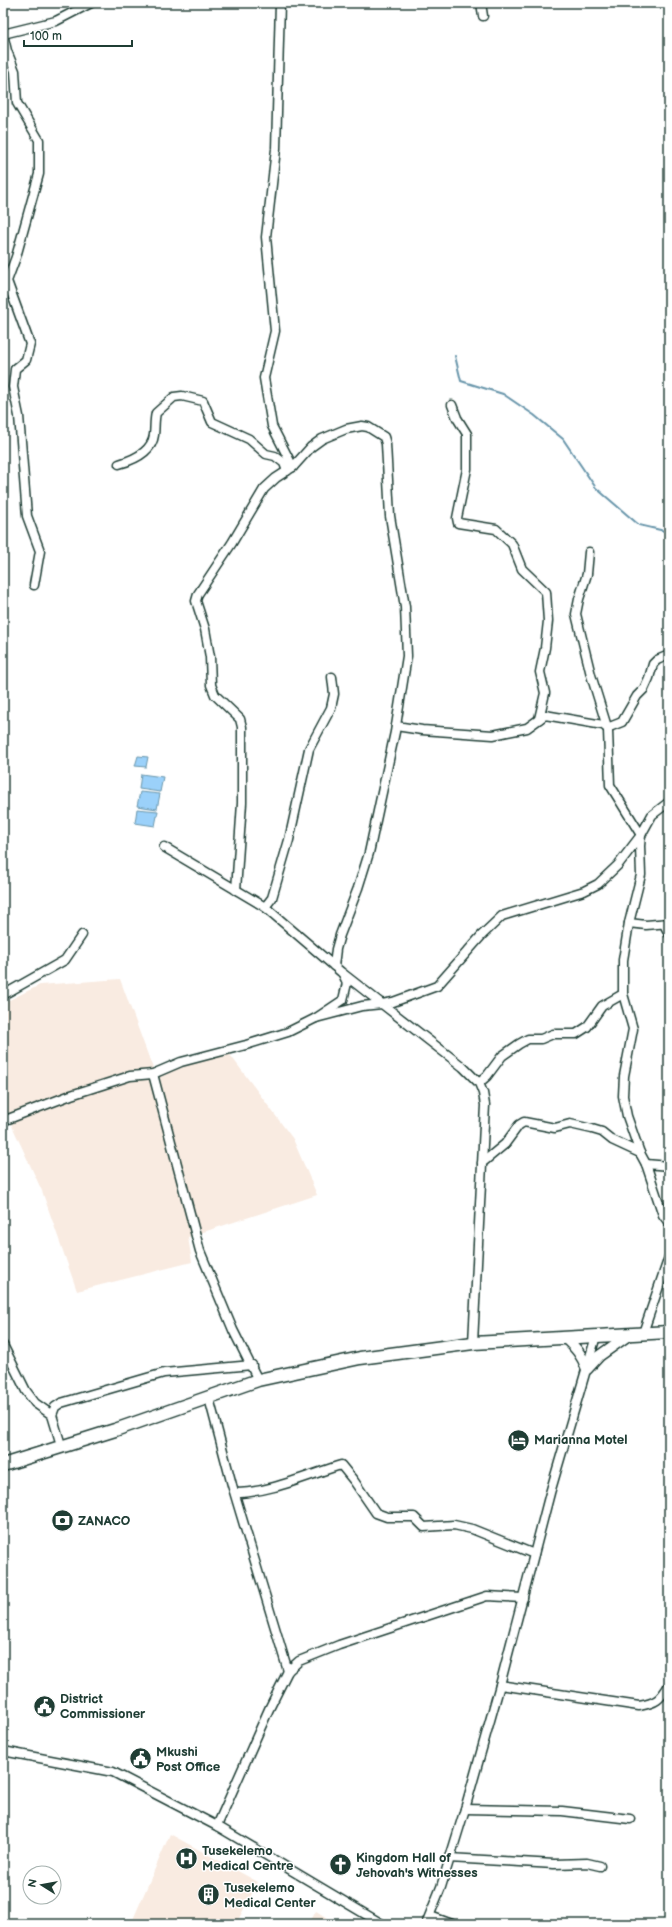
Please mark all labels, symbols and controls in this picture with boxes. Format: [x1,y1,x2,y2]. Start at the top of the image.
scale bar [24,22,132,48]
text: 100 m [30,29,62,44]
hotel icon: Marianna Motel [506,1427,532,1453]
place label: Marianna Motel [534,1432,627,1448]
bank icon: ZANACO [49,1508,75,1534]
place label: ZANACO [78,1513,131,1529]
place label: District Commissioner [60,1691,146,1722]
public building icon: District Commissioner [31,1693,57,1719]
place label: Mkushi Post Office [156,1744,221,1775]
public building icon: Mkushi Post Office [128,1746,154,1772]
place label: Tusekelemo Medical Centre [202,1843,294,1874]
hospital icon: Tusekelemo Medical Centre [174,1845,200,1871]
place label: Kingdom Hall of Jehovah's Witnesses [356,1850,478,1881]
church icon: Kingdom Hall of Jehovah's Witnesses [328,1852,354,1878]
north arrow [22,1865,62,1905]
text: N [26,1878,40,1888]
place label: Tusekelemo Medical Center [224,1880,316,1911]
building icon: Tusekelemo Medical Center [195,1882,221,1908]

